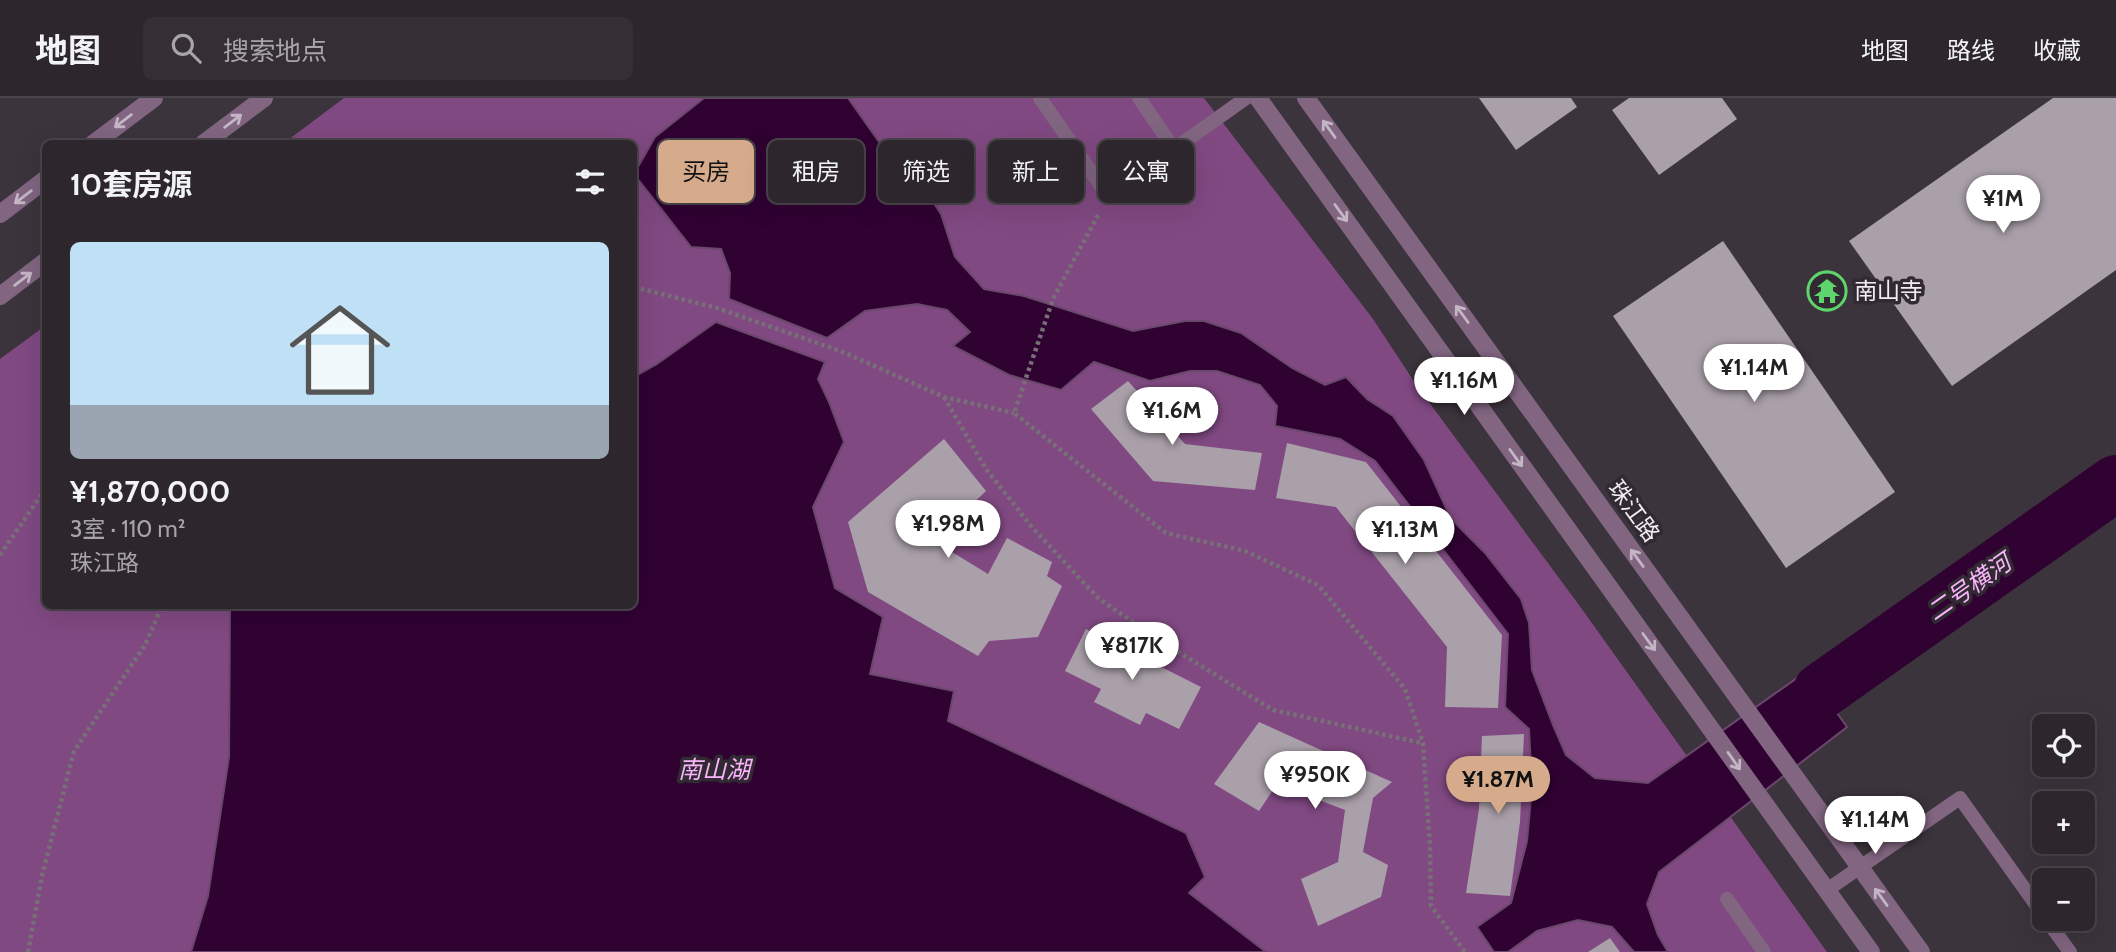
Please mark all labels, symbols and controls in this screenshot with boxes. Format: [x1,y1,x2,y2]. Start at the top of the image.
search box [143,17,633,80]
icon: search [167,29,205,67]
text: 地图 [35,30,101,70]
text: 搜索地点 [223,35,327,67]
text: 地图 [1861,36,1909,65]
text: 路线 [1947,36,1995,65]
text: 收藏 [2033,36,2081,65]
one-way arrow [115,113,133,128]
one-way arrow [224,113,242,128]
one-way arrow [1322,120,1336,139]
chip: 买房 [658,140,754,203]
chip: 租房 [768,140,864,203]
chip: 筛选 [878,140,974,203]
chip: 新上 [988,140,1084,203]
chip: 公寓 [1098,140,1194,203]
icon: filters [571,163,609,201]
text: 10套房源 [70,166,192,203]
pin: ¥1M [1969,176,2037,235]
text: ¥1M [1982,184,2024,212]
one-way arrow [14,189,33,204]
one-way arrow [1333,203,1348,222]
temple icon: 南山寺 [1806,270,1848,312]
one-way arrow [13,271,32,286]
place label: 南山寺 [1854,277,1923,305]
icon: home [277,287,403,413]
one-way arrow [1455,305,1469,324]
pin: ¥1.14M [1697,344,1811,404]
text: ¥1.14M [1720,353,1789,381]
pin: ¥1.16M [1407,358,1521,417]
text: ¥1.16M [1430,366,1498,394]
pin: ¥1.6M [1123,388,1221,447]
text: ¥1.6M [1142,396,1202,424]
one-way arrow [1509,448,1523,467]
text: ¥1,870,000 [70,473,230,510]
street label: 珠江路 [1602,475,1666,547]
pin: ¥1.98M [891,500,1005,560]
pin: ¥1.13M [1348,506,1462,566]
text: ¥1.98M [911,509,985,537]
text: 3室 · 110 m² [70,515,185,543]
text: ¥1.13M [1371,515,1439,543]
water label: 二号横河 [1921,545,2020,626]
text: 珠江路 [70,549,139,577]
one-way arrow [1630,549,1645,568]
pin: ¥817K [1083,622,1181,682]
text: ¥817K [1101,631,1163,659]
one-way arrow [1642,632,1656,651]
map controls [2032,714,2095,931]
button: locate [2032,714,2095,777]
one-way arrow [1726,751,1741,770]
pin: ¥950K [1266,752,1364,811]
water label: 南山湖 [678,755,754,784]
pin: ¥1.87M [1441,756,1555,816]
text: ¥950K [1280,760,1350,788]
text: ¥1.87M [1462,765,1534,793]
button: + [2032,791,2095,854]
pin: ¥1.14M [1818,796,1932,856]
text: ¥1.14M [1841,805,1910,833]
button: − [2032,868,2095,931]
one-way arrow [1874,888,1888,907]

